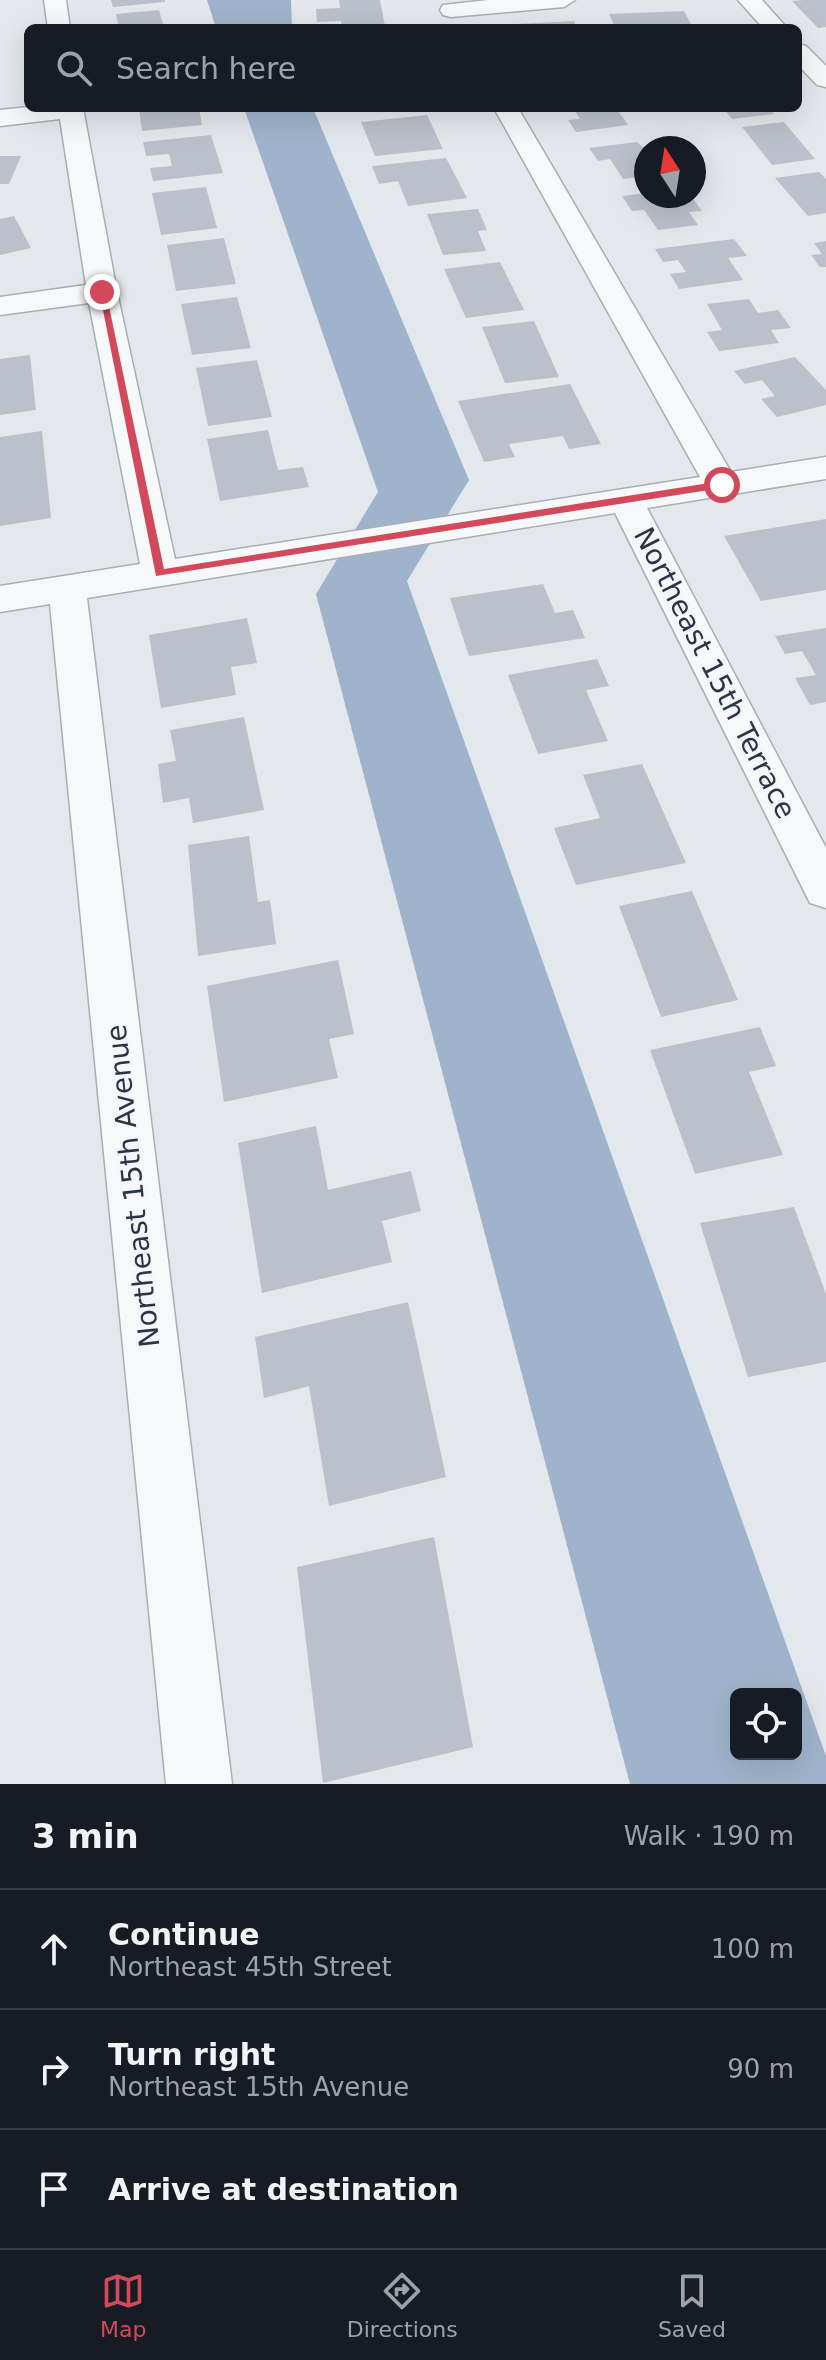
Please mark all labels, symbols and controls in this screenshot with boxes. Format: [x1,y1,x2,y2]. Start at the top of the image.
search box [24,24,802,112]
icon: search [52,46,96,90]
text: Search here [116,51,296,86]
north arrow [634,136,706,208]
route end [84,274,120,310]
route start [704,467,740,503]
street label: Northeast 15th Terrace [627,522,803,824]
street label: Northeast 15th Avenue [100,1023,166,1349]
map controls [730,1688,802,1760]
button: locate [730,1688,802,1760]
text: 3 min [32,1816,139,1856]
text: Walk · 190 m [624,1821,794,1851]
text: Continue [108,1917,260,1952]
icon: ahead [32,1927,76,1971]
text: 100 m [711,1934,794,1964]
text: Northeast 45th Street [108,1952,392,1982]
text: Turn right [108,2037,275,2072]
icon: right [32,2047,76,2091]
text: 90 m [727,2054,794,2084]
text: Northeast 15th Avenue [108,2072,409,2102]
icon: arrive [32,2167,76,2211]
text: Arrive at destination [108,2172,459,2207]
tab: Map [100,2269,147,2342]
tab: Directions [347,2269,458,2342]
tab: Saved [658,2269,726,2342]

